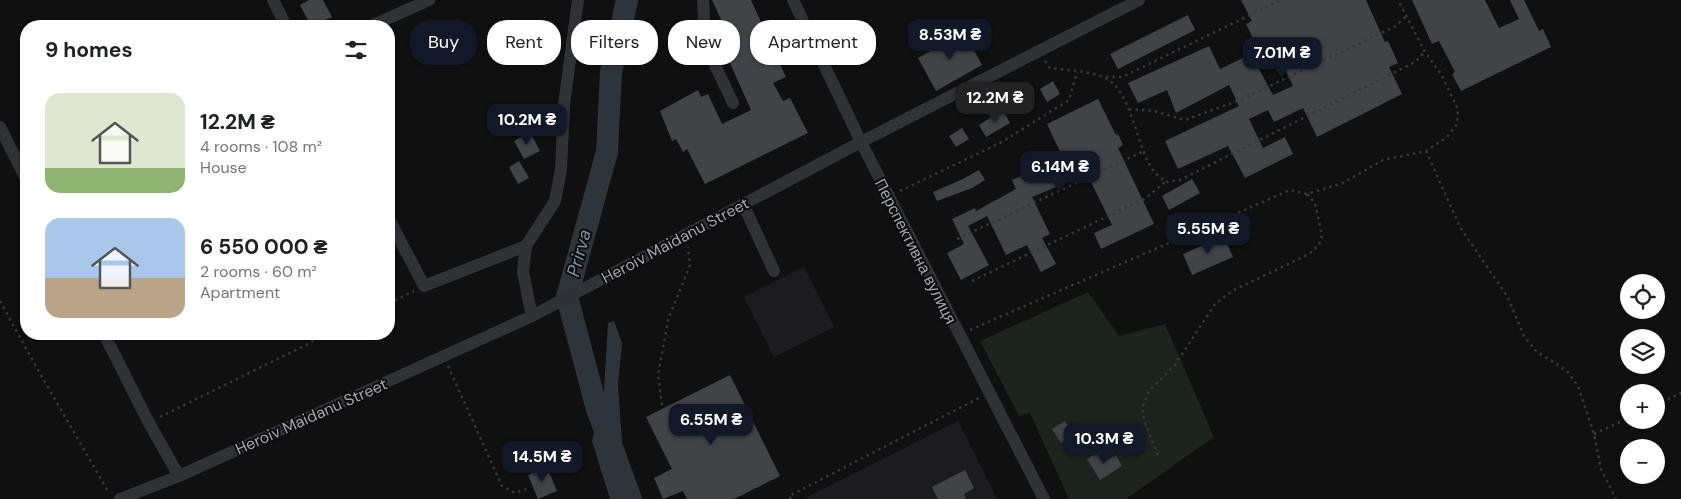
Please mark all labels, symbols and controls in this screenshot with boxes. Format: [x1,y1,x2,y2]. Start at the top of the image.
pin: 8.53M ₴ [904,18,996,61]
chip: Buy [410,20,477,65]
chip: Rent [487,20,561,65]
chip: Filters [571,20,658,65]
chip: New [668,20,740,65]
chip: Apartment [750,20,876,65]
text: 8.53M ₴ [919,24,981,45]
text: 9 homes [45,36,133,64]
icon: filters [342,36,370,64]
pin: 7.01M ₴ [1236,36,1328,79]
text: 7.01M ₴ [1254,42,1310,63]
pin: 12.2M ₴ [949,82,1041,124]
text: 12.2M ₴ [967,87,1023,108]
pin: 10.2M ₴ [481,104,573,146]
text: 12.2M ₴ [200,108,275,136]
text: 10.2M ₴ [498,109,556,130]
icon: home [85,113,145,173]
text: 4 rooms · 108 m² [200,136,322,157]
pin: 6.14M ₴ [1014,150,1106,193]
text: 6.14M ₴ [1031,156,1089,177]
text: House [200,157,247,178]
street label: Перспективна вулиця [870,175,961,328]
street label: Heroiv Maidanu Street [598,193,753,288]
pin: 5.55M ₴ [1162,212,1254,255]
text: 5.55M ₴ [1177,218,1239,239]
water label: Prirva [561,227,597,279]
text: 6 550 000 ₴ [200,233,327,261]
icon: home [85,238,145,298]
text: 2 rooms · 60 m² [200,261,317,282]
map controls [1620,274,1665,484]
button: locate [1620,274,1665,319]
text: Apartment [200,282,280,303]
button: layers [1620,329,1665,374]
street label: Heroiv Maidanu Street [232,373,391,459]
button: + [1620,384,1665,429]
pin: 6.55M ₴ [665,404,757,446]
text: 6.55M ₴ [680,409,742,430]
pin: 10.3M ₴ [1058,422,1150,465]
text: 10.3M ₴ [1075,428,1133,449]
button: − [1620,439,1665,484]
pin: 14.5M ₴ [496,440,588,483]
text: 14.5M ₴ [513,446,571,467]

